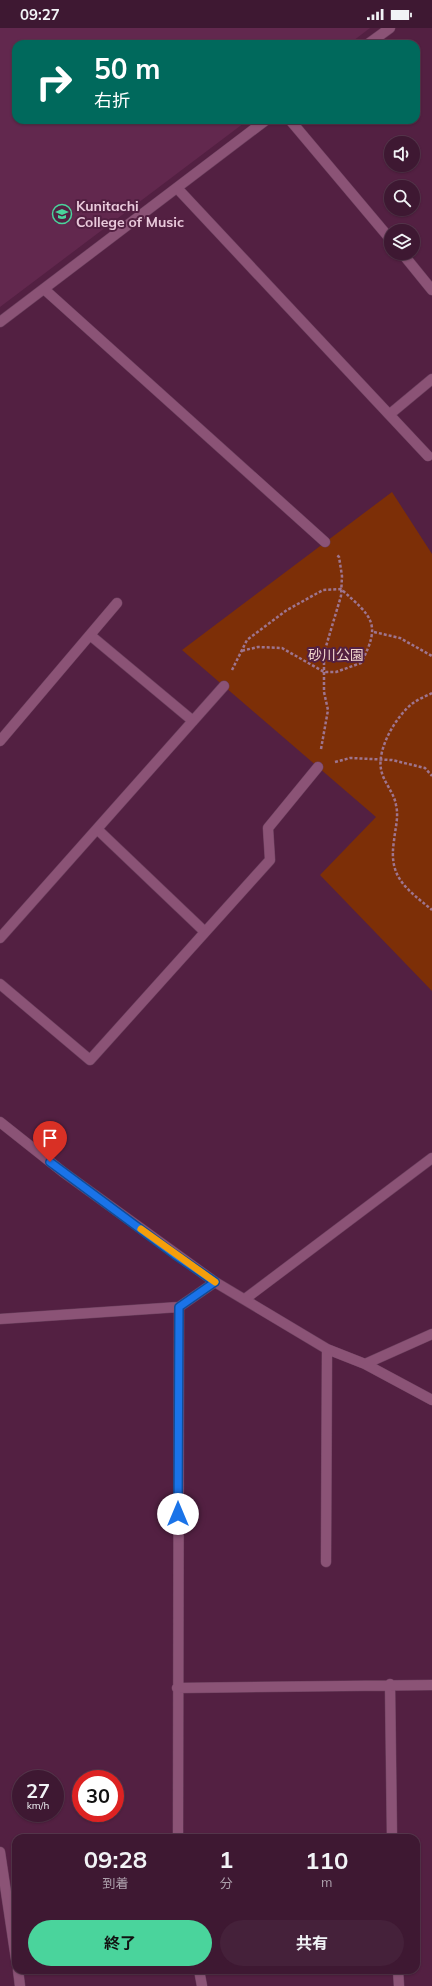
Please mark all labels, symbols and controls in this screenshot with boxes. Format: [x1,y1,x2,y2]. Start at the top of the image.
text: 09:27 [20,5,60,24]
text: 50 m [94,51,160,86]
icon: right [28,56,80,108]
text: 右折 [94,89,130,112]
map controls [384,136,420,260]
button: sound [384,136,420,172]
button: search [384,180,420,216]
place label: Kunitachi College of Music [76,197,184,231]
school or university icon: Kunitachi College of Music [51,203,73,225]
button: layers [384,224,420,260]
park label: 砂川公園 [308,646,364,664]
pin [33,1121,67,1162]
icon: arrive [39,1127,61,1149]
position arrow [157,1493,199,1535]
speed limit sign: 30 [72,1770,124,1822]
text: 27 [26,1778,50,1803]
text: km/h [27,1799,49,1812]
text: 09:28 [84,1844,147,1874]
text: 1 [219,1844,233,1874]
text: 110 [305,1845,348,1875]
text: m [321,1874,332,1890]
text: 到着 [102,1875,128,1891]
text: 分 [220,1875,233,1891]
button: 終了 [28,1920,212,1966]
button: 共有 [220,1920,404,1966]

